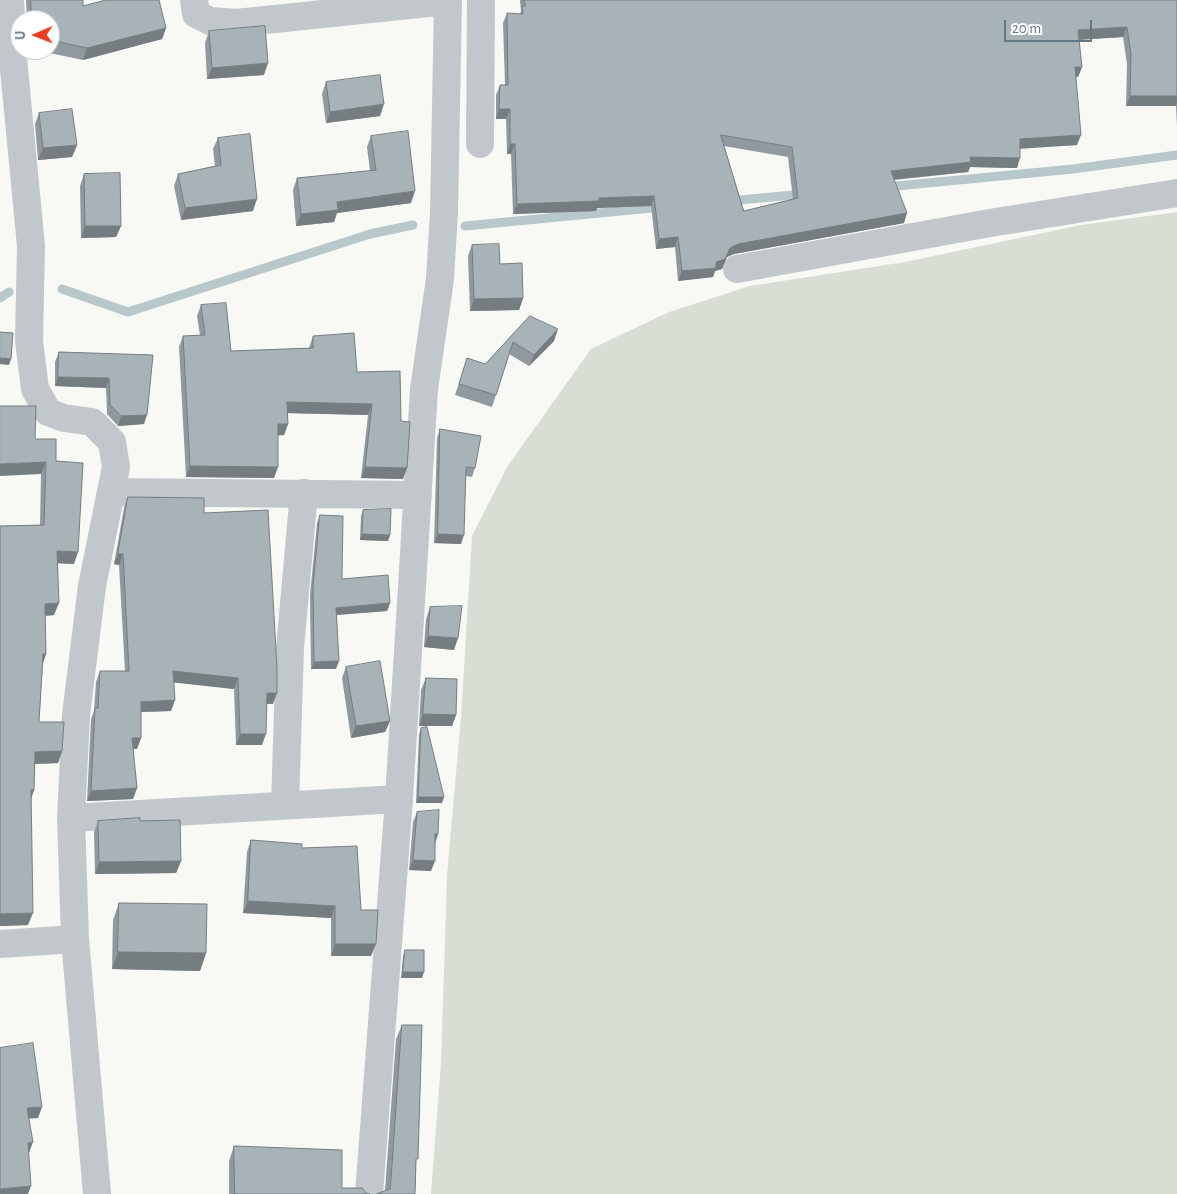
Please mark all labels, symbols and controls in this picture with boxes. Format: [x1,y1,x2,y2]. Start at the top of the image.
north arrow [10,10,60,60]
scale bar [1007,10,1094,42]
text: 20 m [1012,21,1041,36]
text: U [14,31,28,40]

